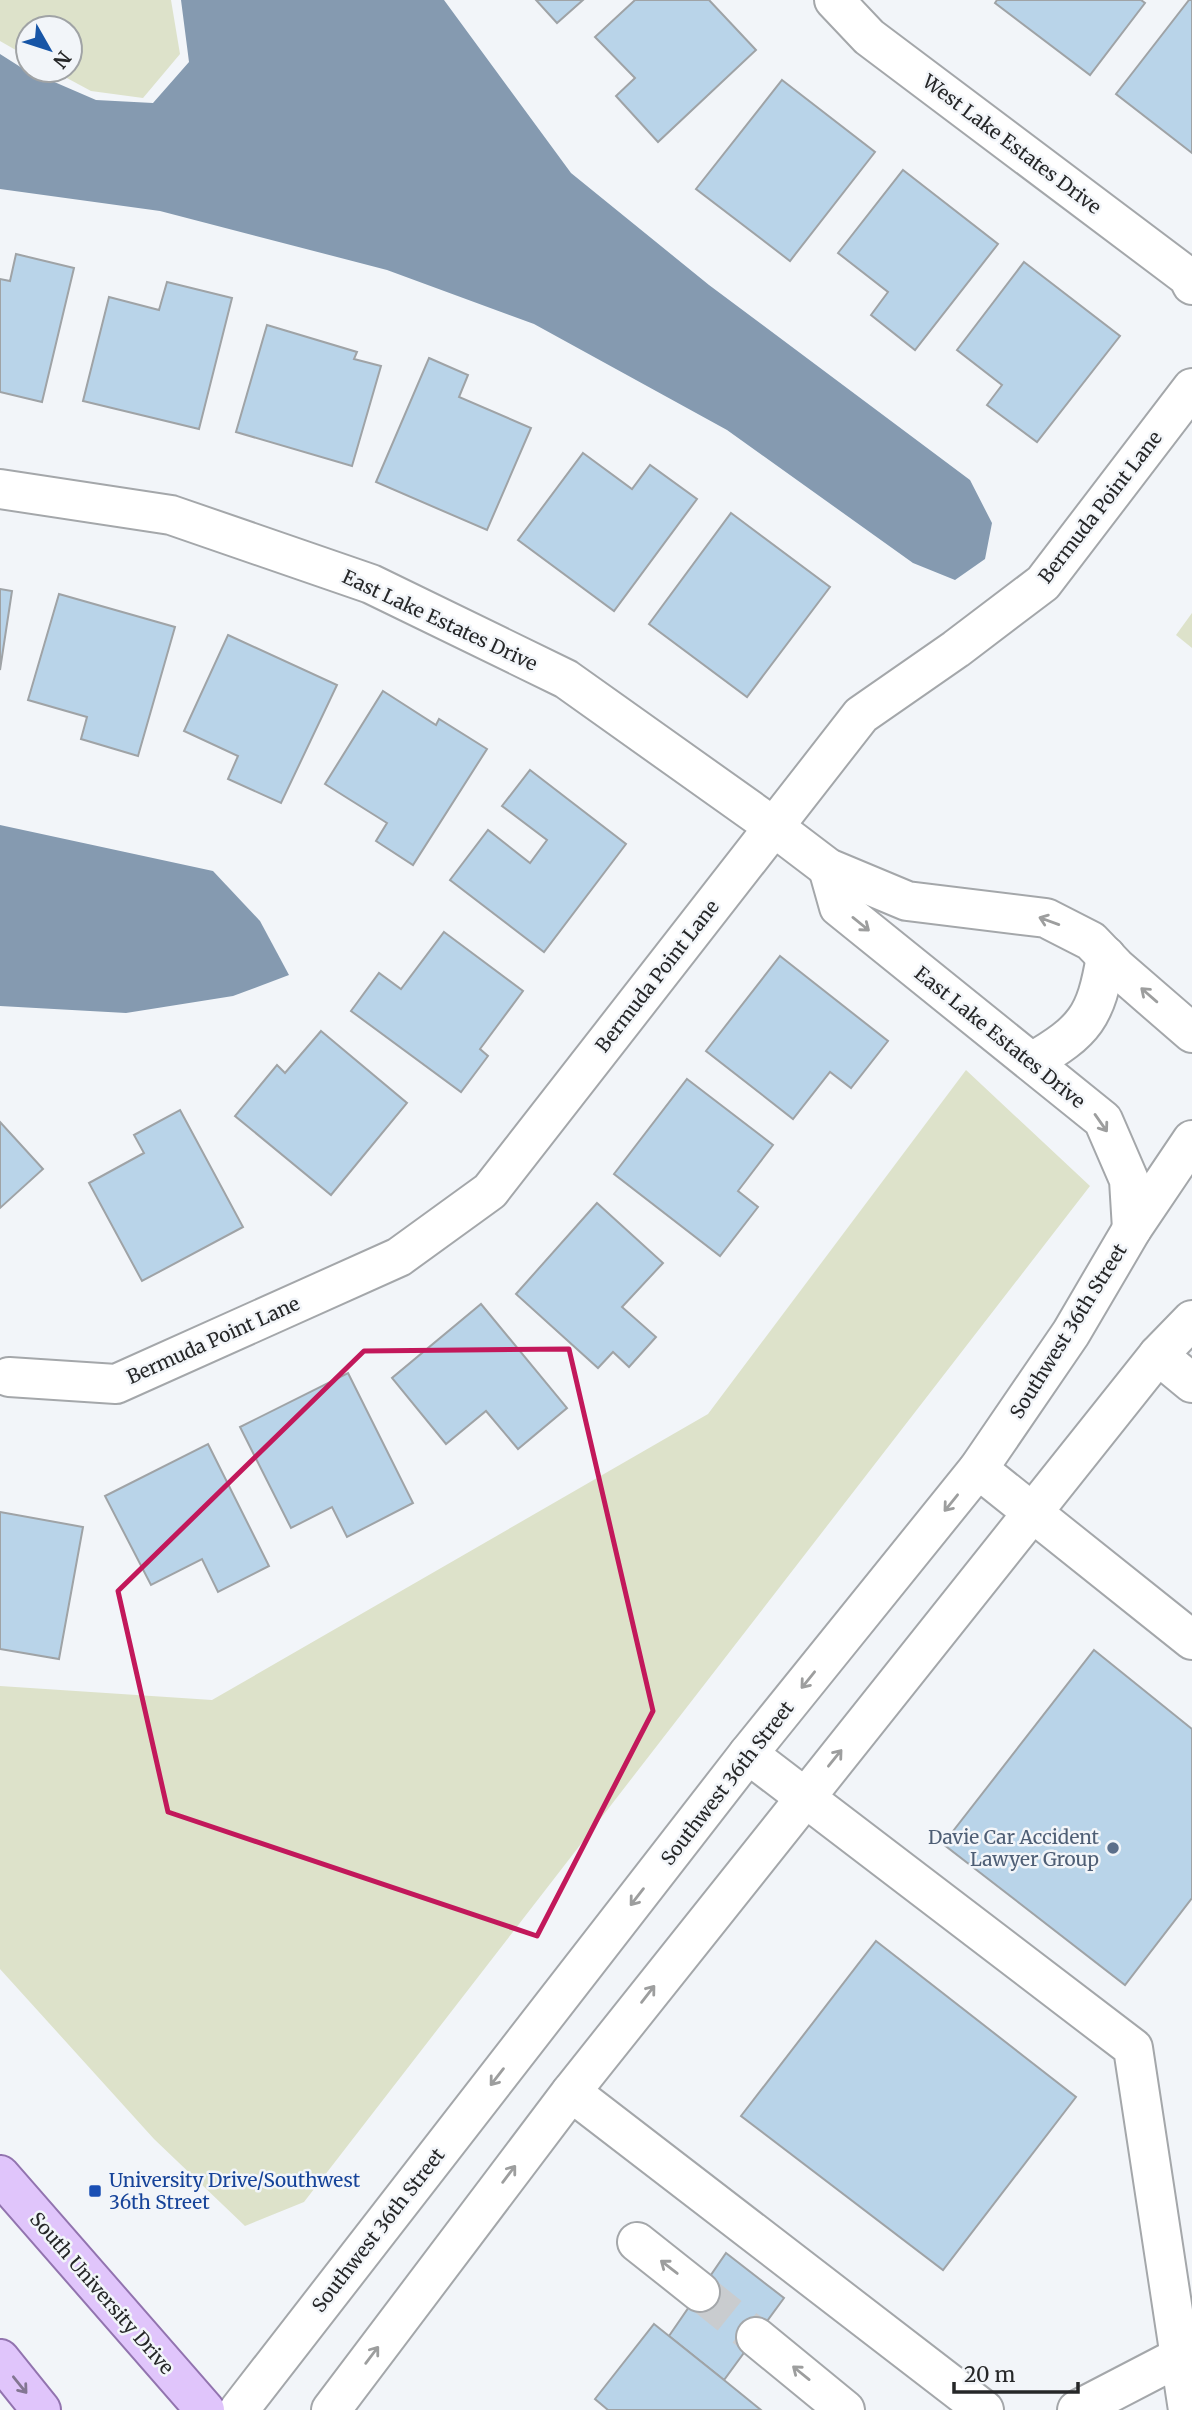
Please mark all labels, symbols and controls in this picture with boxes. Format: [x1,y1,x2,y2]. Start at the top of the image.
north arrow [14,14,84,84]
text: N [48,46,76,73]
street label: West Lake Estates Drive [917,68,1106,219]
street label: Bermuda Point Lane [1033,426,1167,588]
street label: East Lake Estates Drive [339,564,541,676]
street label: Bermuda Point Lane [590,895,724,1057]
one-way arrow [1038,914,1060,926]
one-way arrow [851,917,869,932]
street label: East Lake Estates Drive [910,961,1090,1113]
one-way arrow [1140,987,1158,1003]
one-way arrow [1094,1113,1109,1132]
street label: Southwest 36th Street [1004,1239,1132,1423]
street label: Bermuda Point Lane [123,1291,303,1389]
one-way arrow [943,1493,959,1511]
one-way arrow [801,1670,816,1689]
street label: Southwest 36th Street [655,1696,799,1870]
one-way arrow [828,1750,843,1768]
place label: Davie Car Accident Lawyer Group [928,1825,1100,1871]
marker: Davie Car Accident Lawyer Group [1105,1840,1121,1856]
one-way arrow [630,1888,645,1906]
one-way arrow [640,1985,656,2003]
one-way arrow [490,2067,505,2086]
street label: Southwest 36th Street [306,2143,450,2317]
one-way arrow [501,2165,516,2184]
place label: University Drive/Southwest 36th Street [109,2168,361,2214]
marker: University Drive/Southwest 36th Street [87,2183,103,2199]
street label: South University Drive [25,2207,179,2379]
one-way arrow [660,2259,678,2275]
one-way arrow [364,2347,379,2365]
scale bar [954,2350,1078,2394]
text: 20 m [964,2361,1016,2388]
one-way arrow [792,2366,810,2381]
one-way arrow [13,2375,28,2393]

